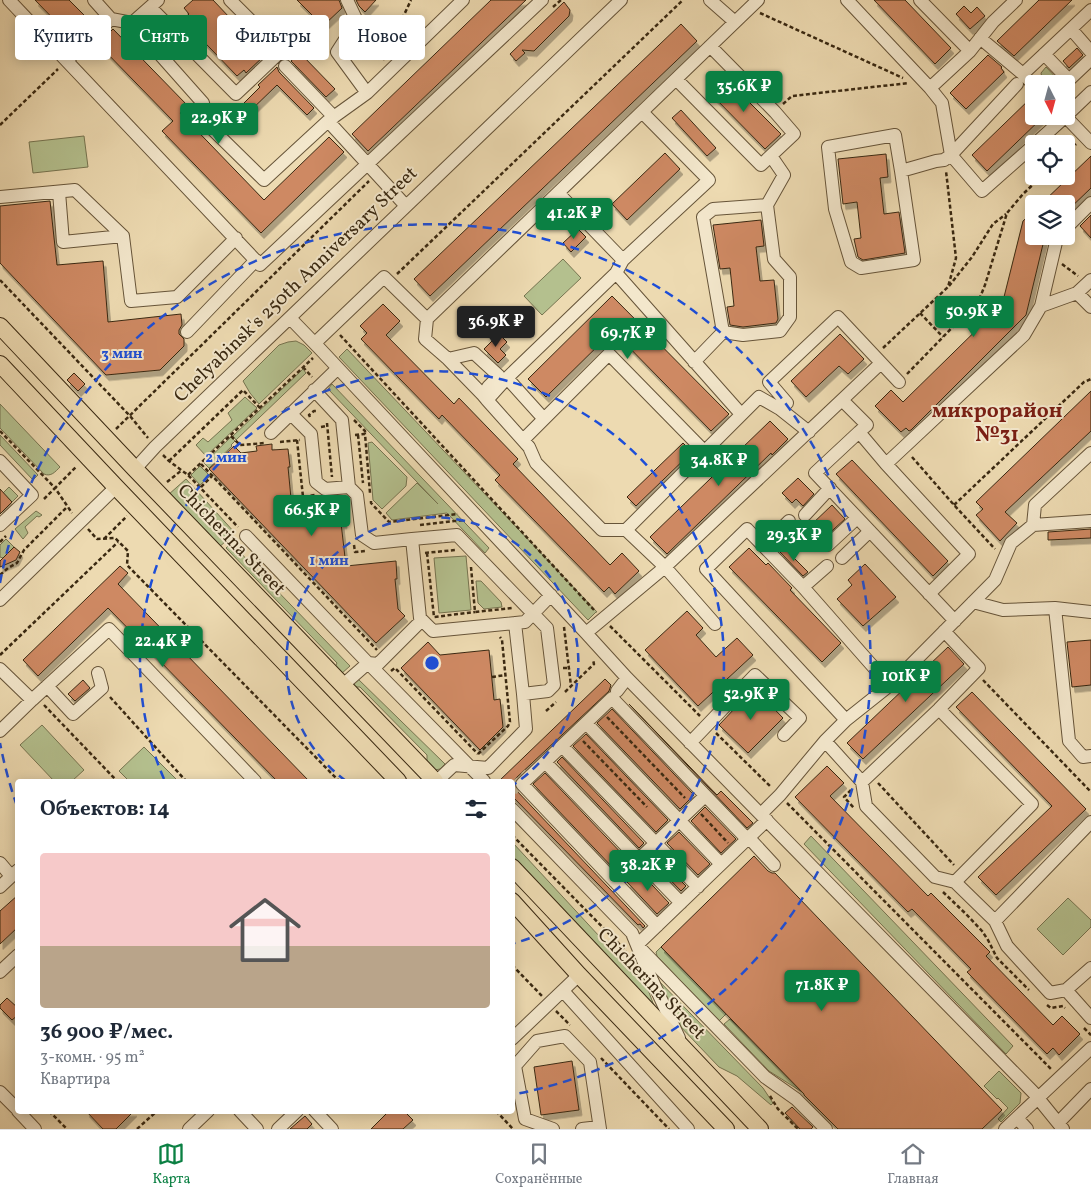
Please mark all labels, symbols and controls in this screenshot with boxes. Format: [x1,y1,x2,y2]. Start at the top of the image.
chip: Купить [15,15,111,60]
chip: Снять [121,15,207,60]
chip: Фильтры [217,15,329,60]
chip: Новое [339,15,425,60]
pin: 35.6K ₽ [698,70,790,113]
north arrow [1025,75,1075,125]
map controls [1025,75,1075,245]
text: 35.6K ₽ [717,76,771,98]
pin: 22.9K ₽ [173,102,265,145]
text: 22.9K ₽ [191,108,247,130]
button: locate [1025,135,1075,185]
street label: Chelyabinsk's 250th Anniversary Street [168,161,424,409]
button: layers [1025,195,1075,245]
pin: 41.2K ₽ [528,198,620,240]
text: 41.2K ₽ [547,203,601,225]
pin: 50.9K ₽ [928,296,1020,338]
text: 50.9K ₽ [946,301,1002,323]
pin: 36.9K ₽ [450,306,542,348]
text: 36.9K ₽ [468,311,524,333]
pin: 69.7K ₽ [582,318,674,360]
text: 69.7K ₽ [600,323,656,345]
text: 3 мин [101,344,143,365]
district label: микрорайон №31 [932,397,1062,450]
pin: 34.8K ₽ [673,444,765,487]
text: 2 мин [205,448,247,469]
text: 34.8K ₽ [691,450,747,472]
street label: Chicherina Street [171,478,291,602]
pin: 66.5K ₽ [266,494,358,537]
text: 66.5K ₽ [284,500,340,522]
pin: 29.3K ₽ [748,520,840,562]
text: 29.3K ₽ [766,525,822,547]
text: 1 мин [309,551,349,572]
pin: 22.4K ₽ [117,626,209,668]
text: 22.4K ₽ [135,631,191,653]
centre of rings [423,654,441,672]
pin: 101K ₽ [865,660,947,703]
text: 101K ₽ [882,666,930,688]
pin: 52.9K ₽ [705,678,797,721]
text: 52.9K ₽ [723,684,779,706]
text: Объектов: 14 [40,795,170,824]
icon: filters [462,795,490,823]
pin: 38.2K ₽ [602,850,694,892]
text: 38.2K ₽ [620,855,676,877]
icon: home [220,885,310,975]
street label: Chicherina Street [591,922,711,1046]
pin: 71.8K ₽ [776,970,868,1012]
text: 71.8K ₽ [795,975,849,997]
text: 36 900 ₽/мес. [40,1018,173,1047]
text: 3-комн. · 95 m² [40,1047,145,1069]
text: Квартира [40,1069,110,1091]
tab: Карта [152,1140,190,1189]
tab: Сохранённые [495,1140,583,1189]
tab: Главная [887,1140,939,1189]

